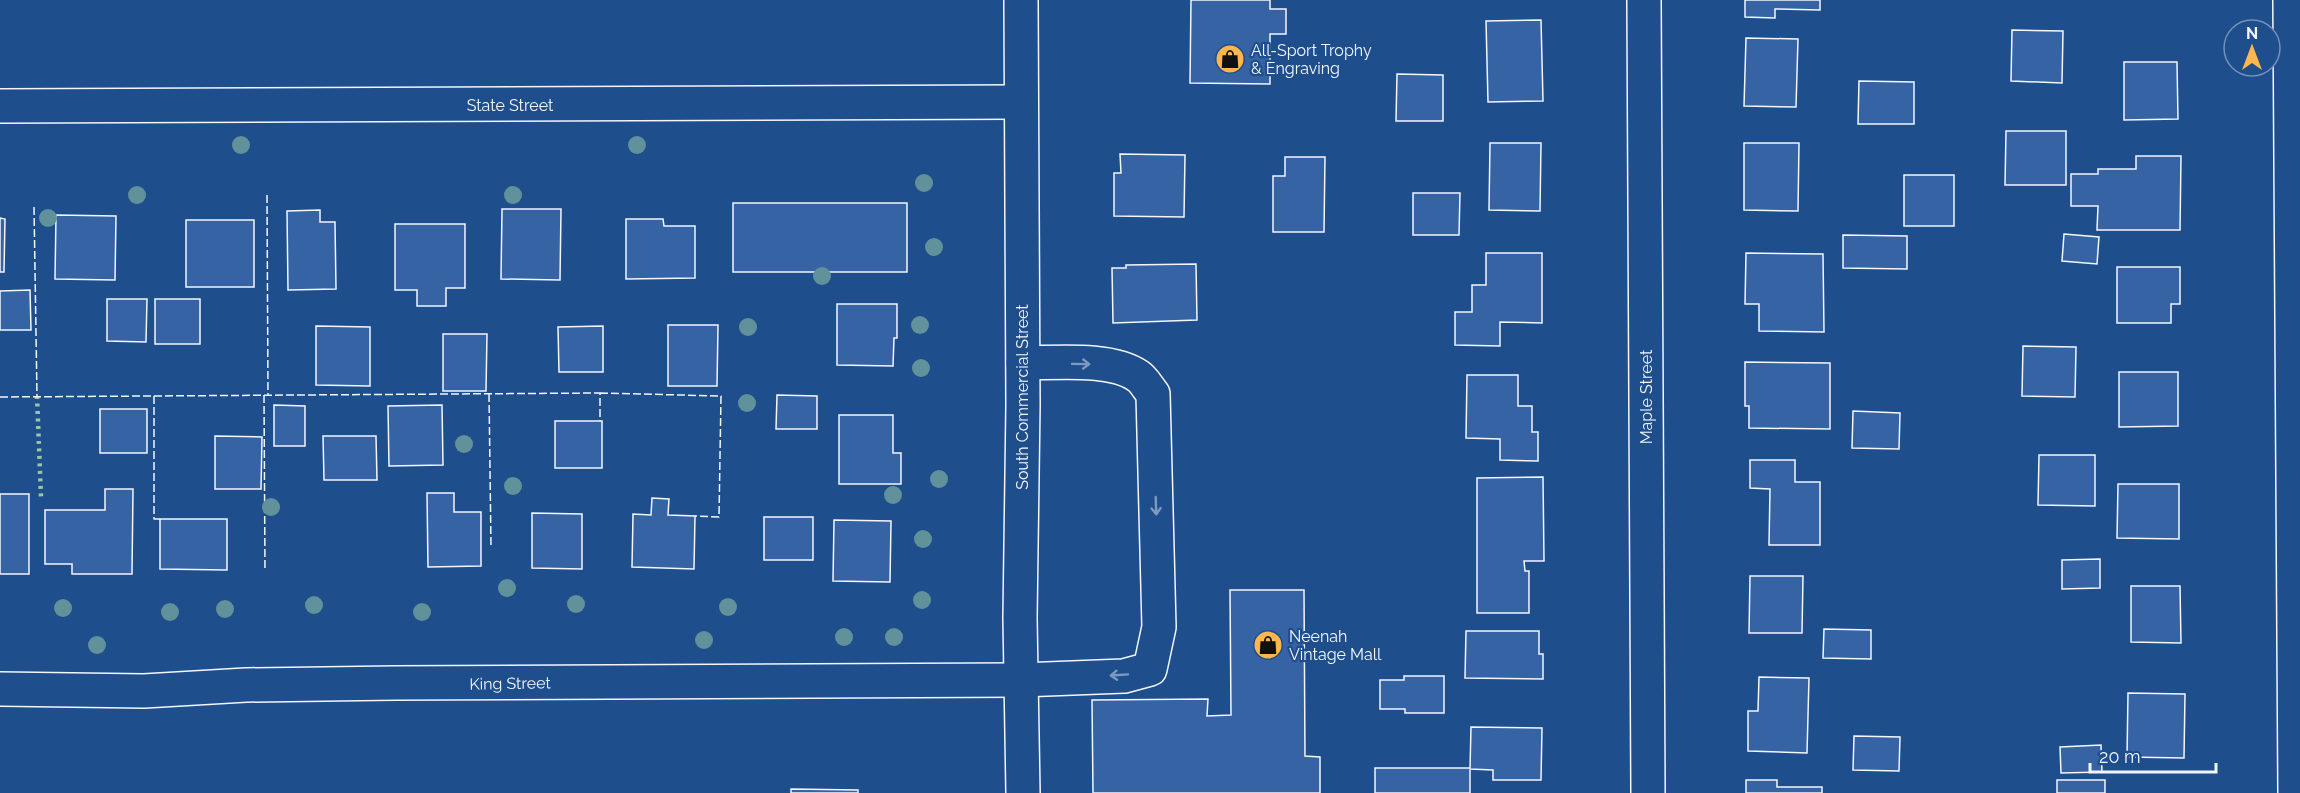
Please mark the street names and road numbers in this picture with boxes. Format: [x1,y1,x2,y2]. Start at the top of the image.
street label: State Street [467,96,554,115]
street label: South Commercial Street [1013,304,1032,490]
street label: Maple Street [1637,349,1656,444]
street label: King Street [469,673,552,694]

